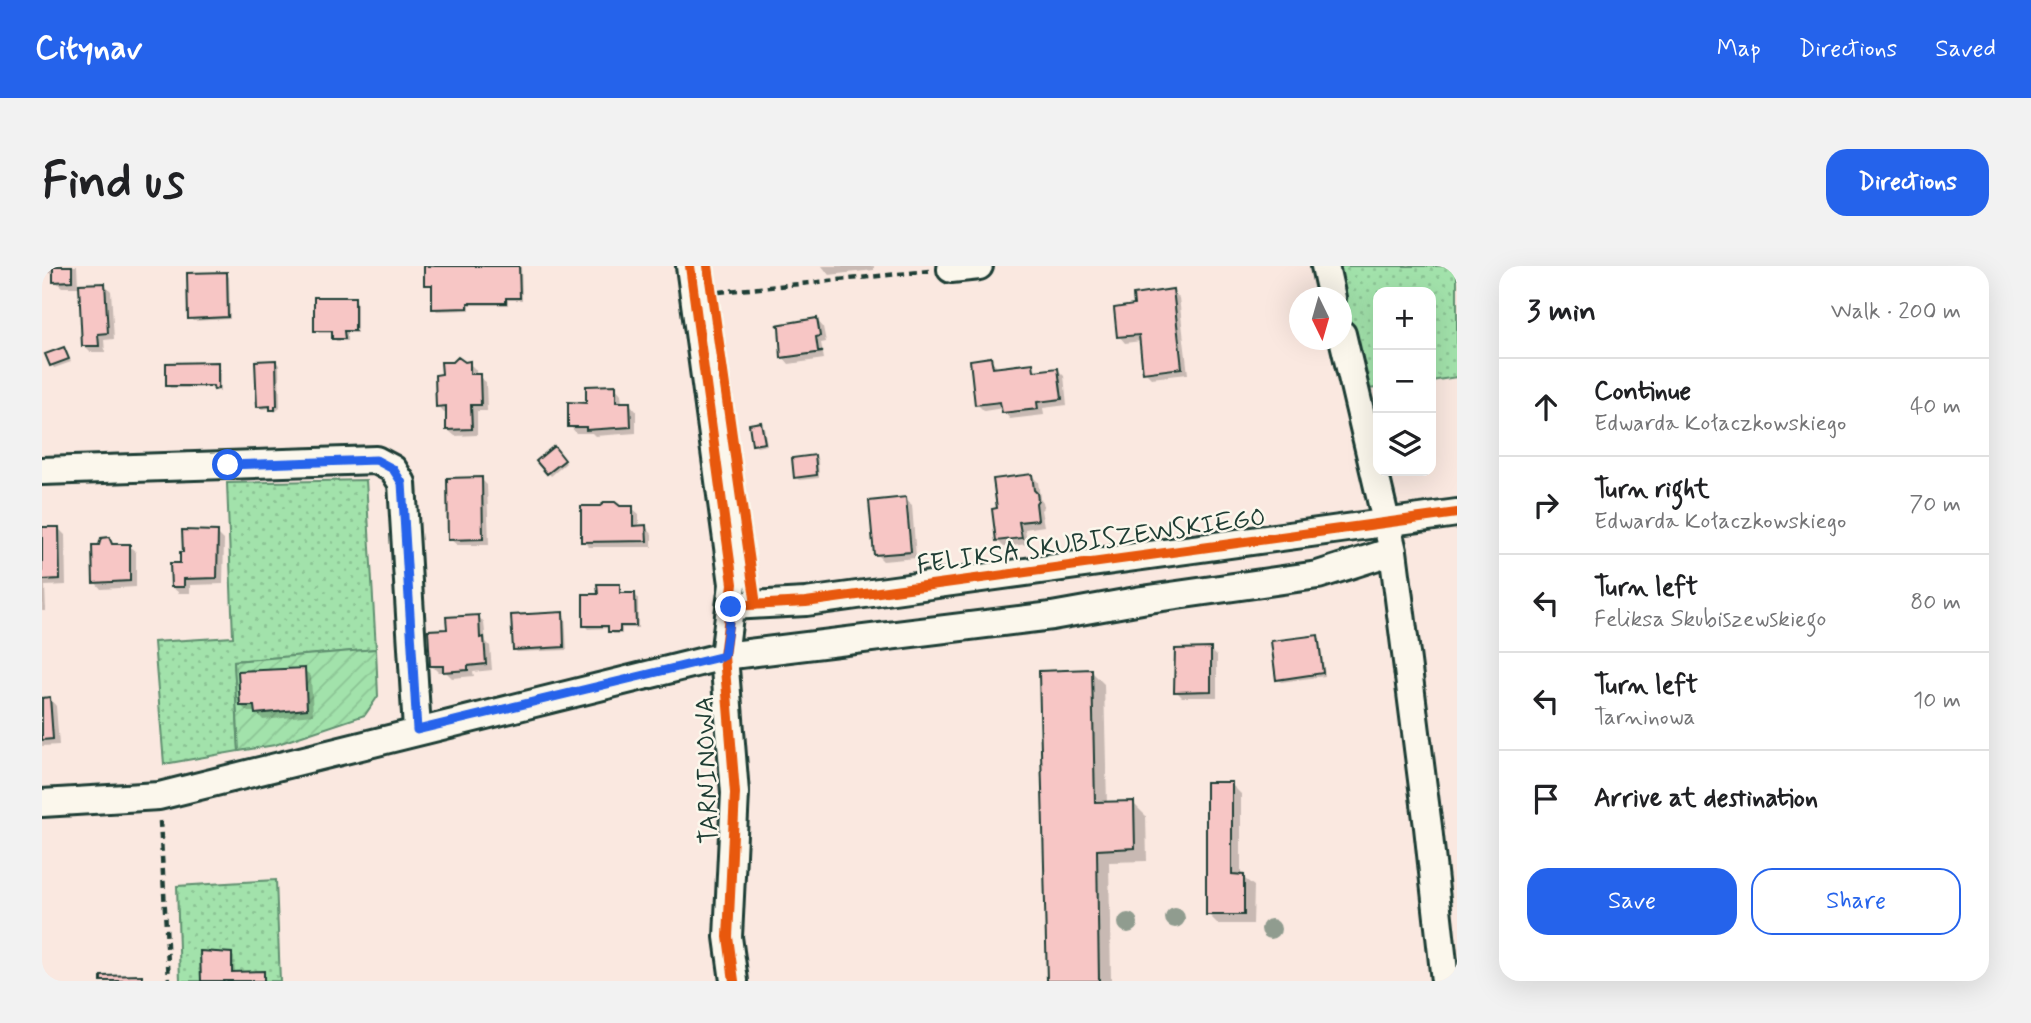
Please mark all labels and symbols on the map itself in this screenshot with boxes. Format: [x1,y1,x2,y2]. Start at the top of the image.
north arrow [1289,287,1352,350]
route start [212,449,243,480]
street label: FELIKSA SKUBISZEWSKIEGO [915,501,1268,583]
route end [715,591,746,622]
street label: TARNINOWA [688,695,728,844]

